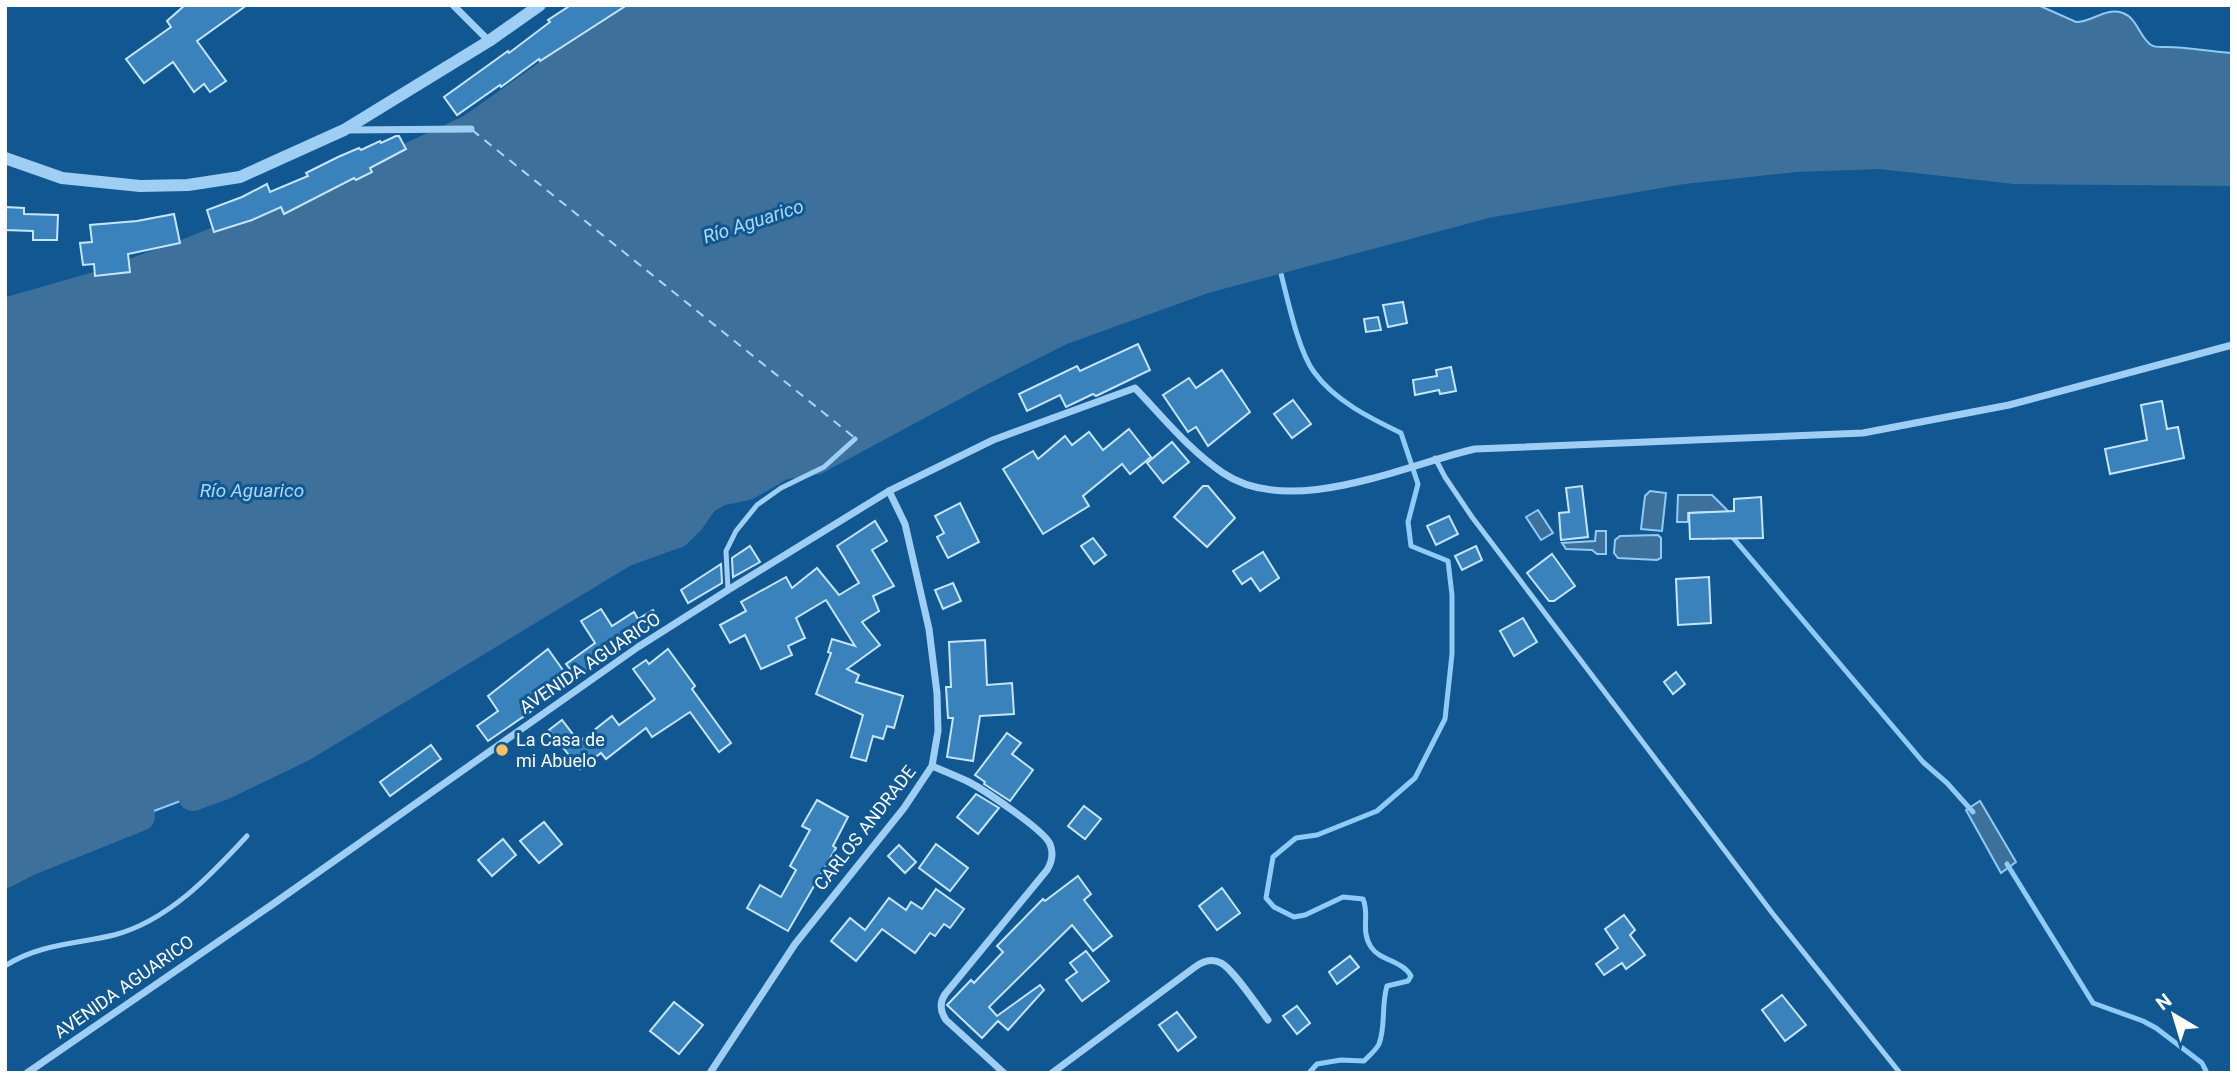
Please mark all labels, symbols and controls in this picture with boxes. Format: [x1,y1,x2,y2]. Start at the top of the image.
water label: Río Aguarico [700,194,806,249]
water label: Río Aguarico [200,479,304,502]
street label: AVENIDA AGUARICO [515,608,664,718]
place label: La Casa de mi Abuelo [516,729,605,771]
marker: La Casa de mi Abuelo [494,742,510,758]
street label: CARLOS ANDRADE [809,761,920,894]
street label: AVENIDA AGUARICO [50,931,198,1043]
north arrow [2139,980,2209,1050]
text: N [2151,989,2176,1015]

